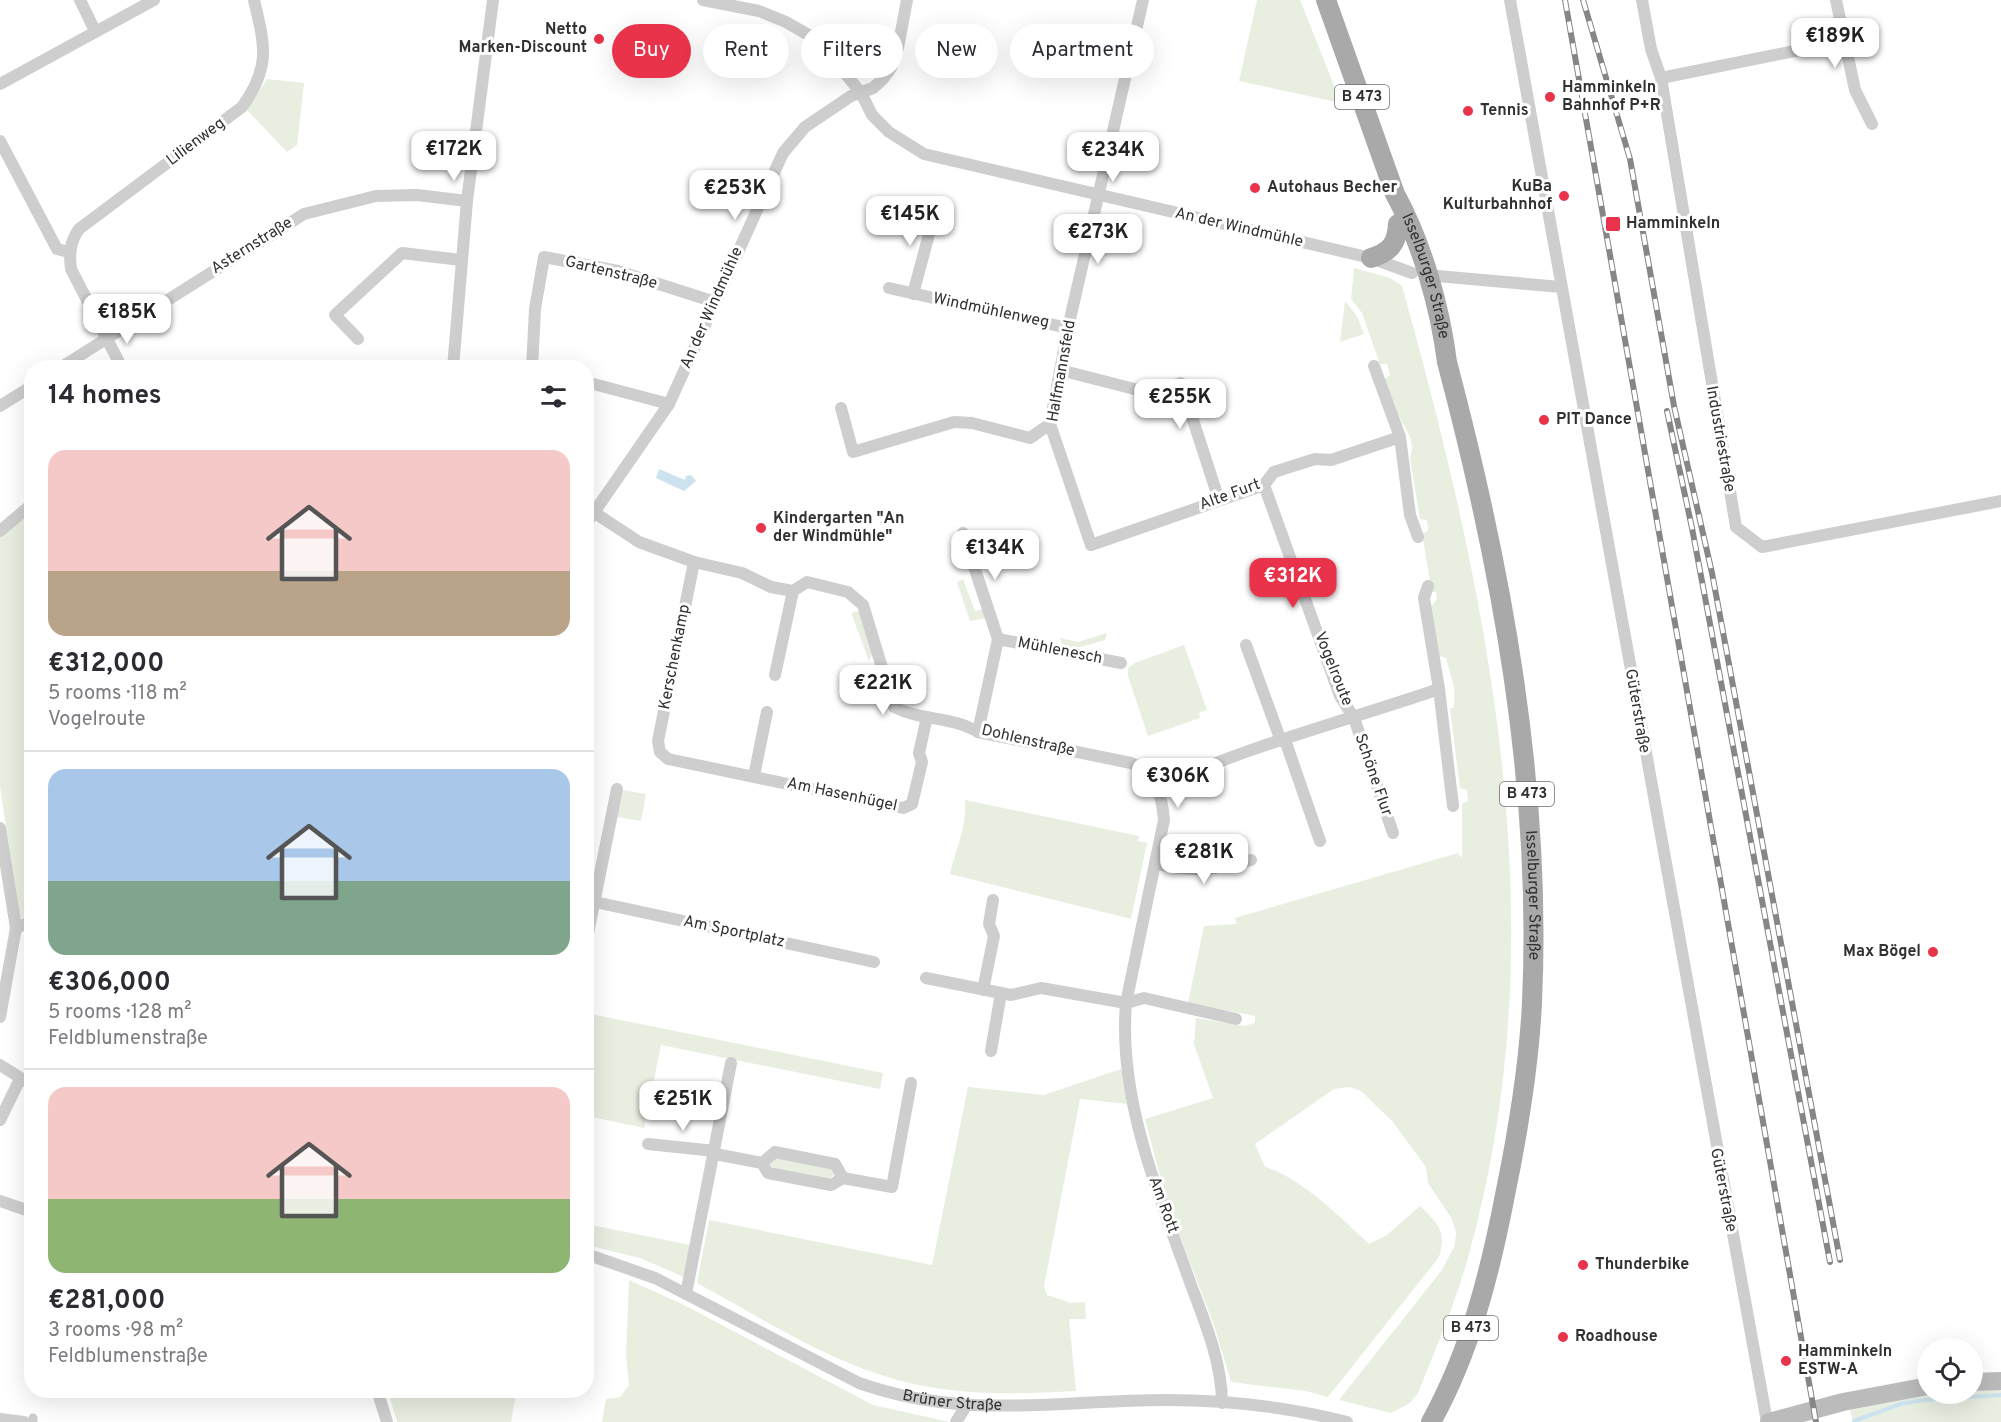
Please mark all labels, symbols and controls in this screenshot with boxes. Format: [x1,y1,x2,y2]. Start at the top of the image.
pin: €189K [1793,18,1877,69]
place label: Netto Marken-Discount [459,20,587,58]
chip: Buy [612,24,691,78]
chip: Rent [703,24,789,78]
chip: Filters [801,24,903,78]
chip: New [915,24,998,78]
chip: Apartment [1010,24,1154,78]
text: €189K [1805,24,1865,50]
marker: Netto Marken-Discount [592,32,606,46]
place label: Hamminkeln Bahnhof P+R [1562,78,1661,116]
road number: B 473 [1335,85,1389,109]
marker: Hamminkeln Bahnhof P+R [1543,90,1557,104]
place label: Tennis [1480,101,1529,121]
marker: Tennis [1461,104,1475,118]
street label: Lilienweg [163,114,229,170]
pin: €172K [412,131,496,182]
pin: €234K [1071,132,1155,183]
text: €172K [425,137,483,163]
text: €234K [1081,138,1145,164]
pin: €253K [693,170,777,221]
text: €253K [703,176,767,202]
place label: KuBa Kulturbahnhof [1443,177,1552,215]
place label: Autohaus Becher [1267,178,1398,198]
marker: Autohaus Becher [1248,181,1262,195]
marker: KuBa Kulturbahnhof [1557,189,1571,203]
pin: €145K [868,196,952,247]
text: €145K [880,202,940,228]
street label: An der Windmühle [1173,204,1305,252]
street label: Isselburger Straße [1396,210,1453,341]
street label: Asternstraße [207,213,297,279]
pin: €273K [1056,214,1140,265]
place label: Hamminkeln [1626,214,1720,234]
marker: Hamminkeln [1604,215,1622,233]
text: €273K [1067,220,1129,246]
street label: An der Windmühle [676,244,748,372]
street label: Gartenstraße [563,252,659,294]
street label: Windmühlenweg [931,289,1051,333]
pin: €185K [85,294,169,345]
text: €185K [97,300,157,326]
street label: Halfmannsfeld [1043,318,1081,424]
pin: €255K [1138,379,1222,430]
text: 14 homes [48,380,162,413]
icon: filters [537,380,570,413]
street label: Industriestraße [1701,384,1739,494]
text: €255K [1148,385,1212,411]
place label: PIT Dance [1556,410,1632,430]
marker: PIT Dance [1537,413,1551,427]
street label: Alte Furt [1197,475,1263,515]
icon: home [255,489,363,597]
place label: Kindergarten "An der Windmühle" [773,509,905,547]
marker: Kindergarten "An der Windmühle" [754,521,768,535]
pin: €134K [953,530,1037,581]
text: €134K [965,536,1025,562]
pin: €312K [1251,558,1335,609]
text: €312K [1263,564,1323,590]
street label: Kerschenkamp [655,603,695,711]
street label: Vogelroute [1309,629,1357,709]
street label: Mühlenesch [1016,633,1104,669]
text: €312,000 [48,648,164,681]
pin: €221K [841,665,925,716]
street label: Güterstraße [1620,667,1654,755]
text: €221K [853,671,913,697]
text: 5 rooms · 118 m² [48,681,187,707]
text: Vogelroute [48,707,146,733]
street label: Dohlenstraße [979,721,1077,761]
street label: Schöne Flur [1350,731,1396,819]
pin: €306K [1136,758,1220,809]
text: €306K [1146,764,1210,790]
street label: Am Hasenhügel [785,774,899,816]
road number: B 473 [1500,782,1554,806]
icon: home [255,808,363,916]
street label: Isselburger Straße [1520,830,1544,960]
pin: €281K [1162,834,1246,885]
text: €281K [1174,840,1234,866]
street label: Am Sportplatz [681,911,787,953]
place label: Max Bögel [1843,942,1921,962]
marker: Max Bögel [1926,945,1940,959]
text: €306,000 [48,967,171,1000]
text: 5 rooms · 128 m² [48,1000,191,1026]
text: Feldblumenstraße [48,1026,208,1052]
pin: €251K [641,1081,725,1132]
text: €251K [653,1087,713,1113]
icon: home [255,1126,363,1234]
street label: Güterstraße [1705,1146,1741,1234]
street label: Am Rott [1144,1174,1182,1236]
place label: Thunderbike [1595,1255,1689,1275]
marker: Thunderbike [1576,1258,1590,1272]
text: €281,000 [48,1285,165,1318]
road number: B 473 [1444,1316,1498,1340]
text: 3 rooms · 98 m² [48,1318,183,1344]
place label: Roadhouse [1575,1327,1658,1347]
marker: Roadhouse [1556,1330,1570,1344]
map controls [1917,1338,1983,1404]
button: locate [1917,1338,1983,1404]
place label: Hamminkeln ESTW-A [1798,1342,1892,1380]
text: Feldblumenstraße [48,1344,208,1370]
marker: Hamminkeln ESTW-A [1779,1354,1793,1368]
street label: Brüner Straße [901,1386,1002,1416]

